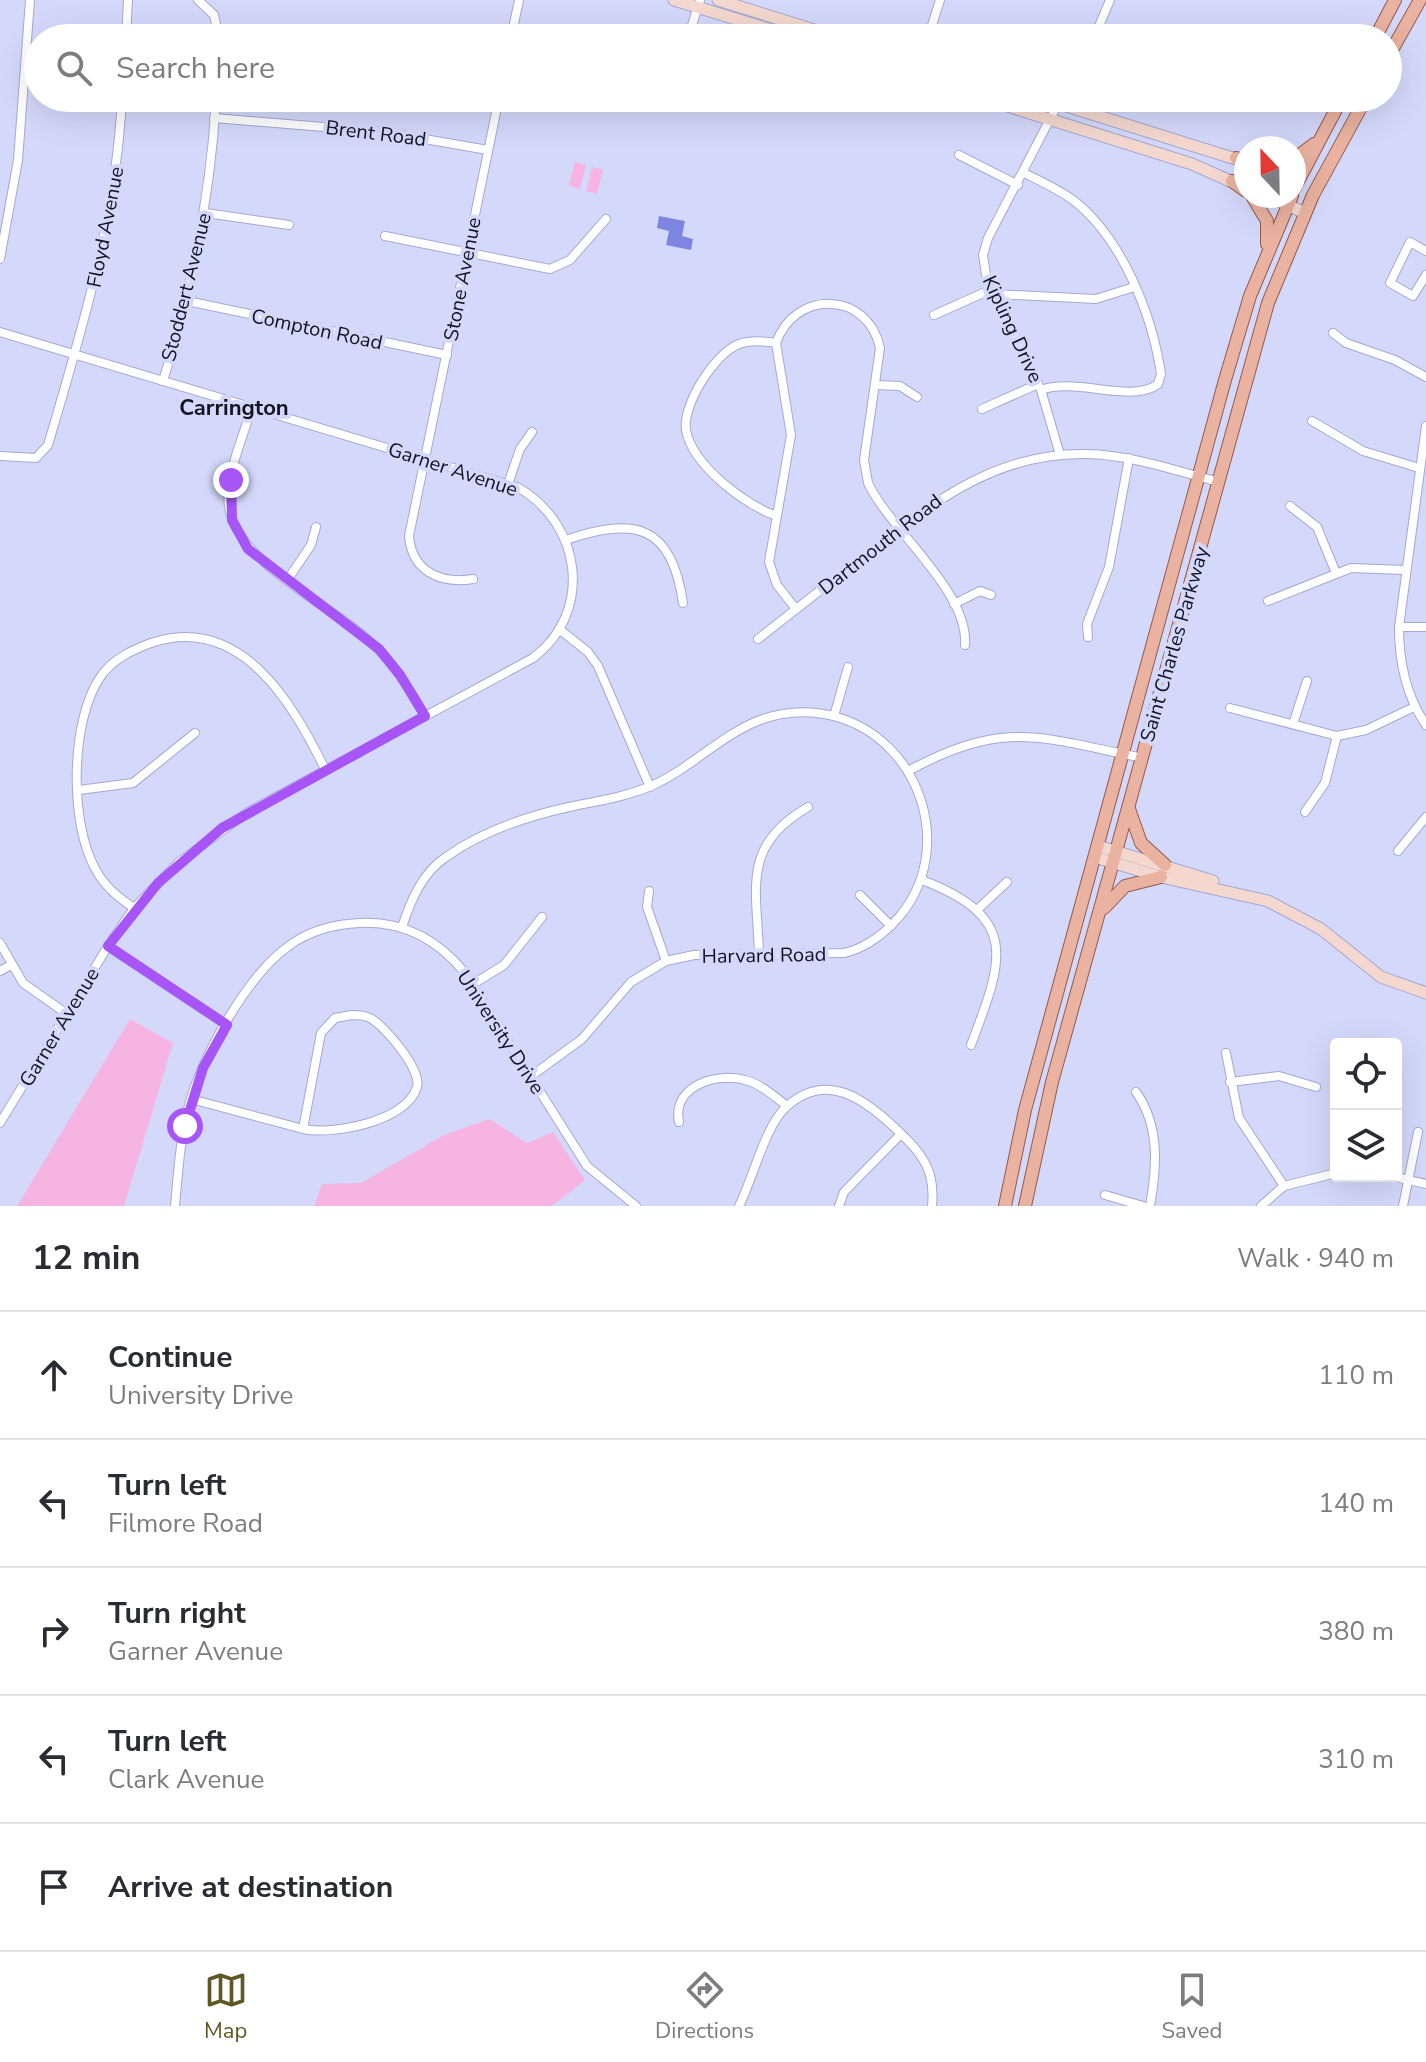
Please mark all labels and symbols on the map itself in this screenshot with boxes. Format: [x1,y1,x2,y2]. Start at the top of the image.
street label: Brent Road [324,114,428,153]
north arrow [1234,136,1306,208]
street label: Floyd Avenue [81,164,130,290]
street label: Stoddert Avenue [155,210,218,364]
street label: Stone Avenue [437,215,488,343]
street label: Kipling Drive [976,271,1049,387]
street label: Compton Road [249,302,385,357]
district label: Carrington [179,393,289,423]
street label: Garner Avenue [385,436,521,503]
route end [213,462,249,498]
street label: Dartmouth Road [813,488,948,601]
street label: Saint Charles Parkway [1134,543,1215,745]
street label: Harvard Road [701,941,827,970]
street label: Garner Avenue [13,963,106,1092]
street label: University Drive [450,965,551,1099]
route start [167,1108,203,1144]

